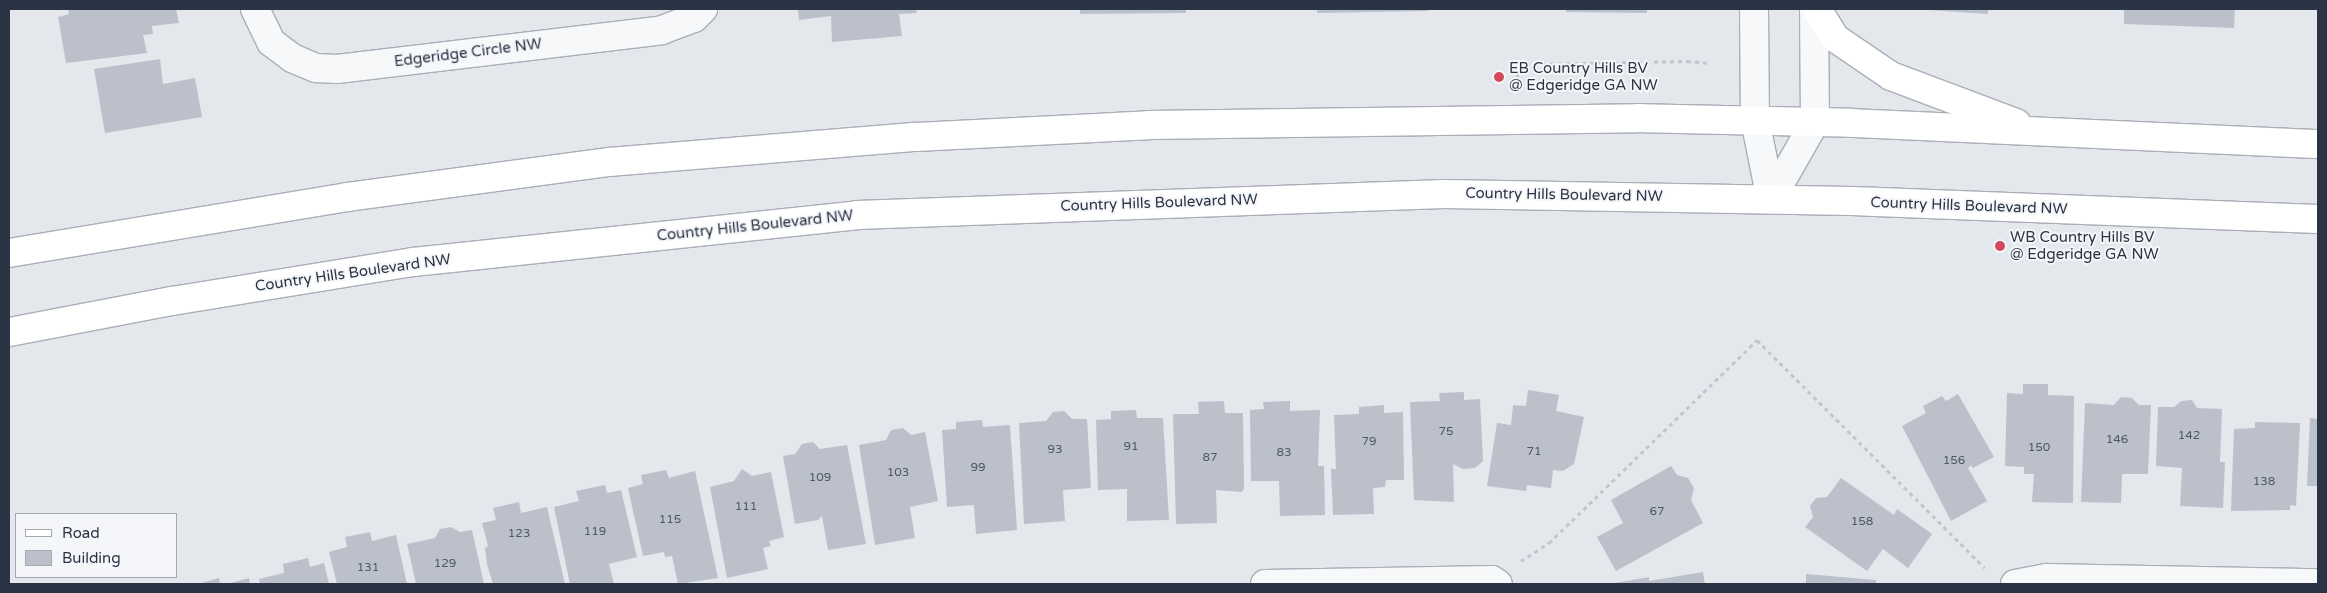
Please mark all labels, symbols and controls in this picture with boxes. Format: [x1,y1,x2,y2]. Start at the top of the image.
street label: Edgeridge Circle NW [393,35,543,71]
place label: EB Country Hills BV @ Edgeridge GA NW [1509,59,1658,94]
marker: EB Country Hills BV @ Edgeridge GA NW [1493,71,1505,83]
street label: Country Hills Boulevard NW [1465,184,1663,206]
street label: Country Hills Boulevard NW [1060,191,1258,215]
street label: Country Hills Boulevard NW [1870,194,2068,218]
street label: Country Hills Boulevard NW [656,207,854,245]
place label: WB Country Hills BV @ Edgeridge GA NW [2010,228,2159,263]
marker: WB Country Hills BV @ Edgeridge GA NW [1994,240,2006,252]
street label: Country Hills Boulevard NW [254,250,452,296]
house number: 75 [1438,425,1454,439]
house number: 142 [2178,429,2200,443]
house number: 146 [2106,433,2128,447]
house number: 79 [1361,435,1377,449]
house number: 91 [1123,440,1139,454]
house number: 150 [2028,441,2050,455]
house number: 93 [1047,443,1063,457]
house number: 71 [1526,445,1542,459]
house number: 83 [1276,446,1292,460]
house number: 87 [1202,451,1218,465]
house number: 156 [1943,454,1965,468]
house number: 99 [970,461,986,475]
house number: 103 [887,466,909,480]
house number: 109 [809,471,831,485]
house number: 138 [2253,475,2275,489]
house number: 111 [735,500,757,514]
house number: 67 [1649,505,1665,519]
legend [15,513,178,578]
house number: 115 [659,513,681,527]
house number: 158 [1851,515,1873,529]
text: Road [62,524,100,542]
house number: 119 [584,525,606,539]
house number: 123 [508,527,530,541]
text: Building [62,549,121,567]
house number: 129 [434,557,456,571]
house number: 131 [357,561,379,575]

